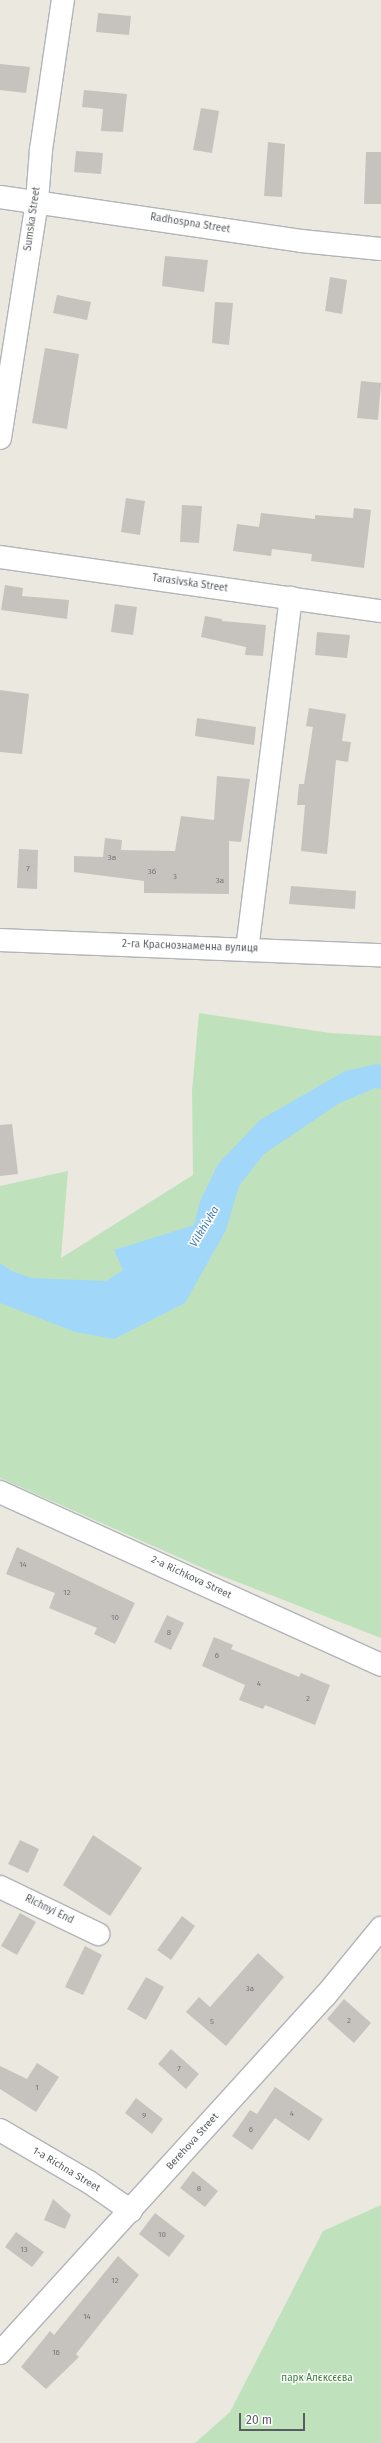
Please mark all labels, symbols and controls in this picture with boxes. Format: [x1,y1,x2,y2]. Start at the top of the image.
street label: Sumska Street [23,186,43,252]
street label: Radhospna Street [149,212,231,236]
street label: Tarasivska Street [151,573,229,595]
house number: 3в [108,853,116,863]
house number: 7 [26,864,30,874]
house number: 3б [148,867,156,877]
house number: 3 [173,872,177,882]
house number: 3а [216,876,224,886]
street label: 2-га Краснознаменна вулиця [122,939,258,955]
water label: Vilkhivka [188,1204,222,1250]
street label: 2-a Richkova Street [149,1554,233,1602]
house number: 14 [19,1560,27,1570]
house number: 12 [63,1588,71,1598]
house number: 10 [111,1613,119,1623]
house number: 8 [167,1628,171,1638]
house number: 6 [215,1651,219,1661]
house number: 4 [257,1679,261,1689]
house number: 2 [306,1694,310,1704]
street label: Richnyi End [23,1893,75,1927]
house number: 3а [246,1984,254,1994]
house number: 2 [347,2016,351,2026]
house number: 5 [210,2017,214,2027]
house number: 7 [177,2064,181,2074]
house number: 1 [35,2083,39,2093]
house number: 4 [290,2109,294,2119]
house number: 9 [142,2111,146,2121]
street label: Berehova Street [164,2111,222,2173]
house number: 6 [249,2125,253,2135]
street label: 1-a Richna Street [30,2145,102,2195]
house number: 8 [197,2184,201,2194]
house number: 10 [158,2230,166,2240]
house number: 13 [20,2245,28,2255]
house number: 12 [111,2276,119,2286]
house number: 14 [83,2312,91,2322]
house number: 16 [52,2348,60,2358]
park label: парк Алєксєєва [281,2373,353,2385]
scale bar [241,2405,307,2431]
text: 20 m [246,2413,272,2427]

